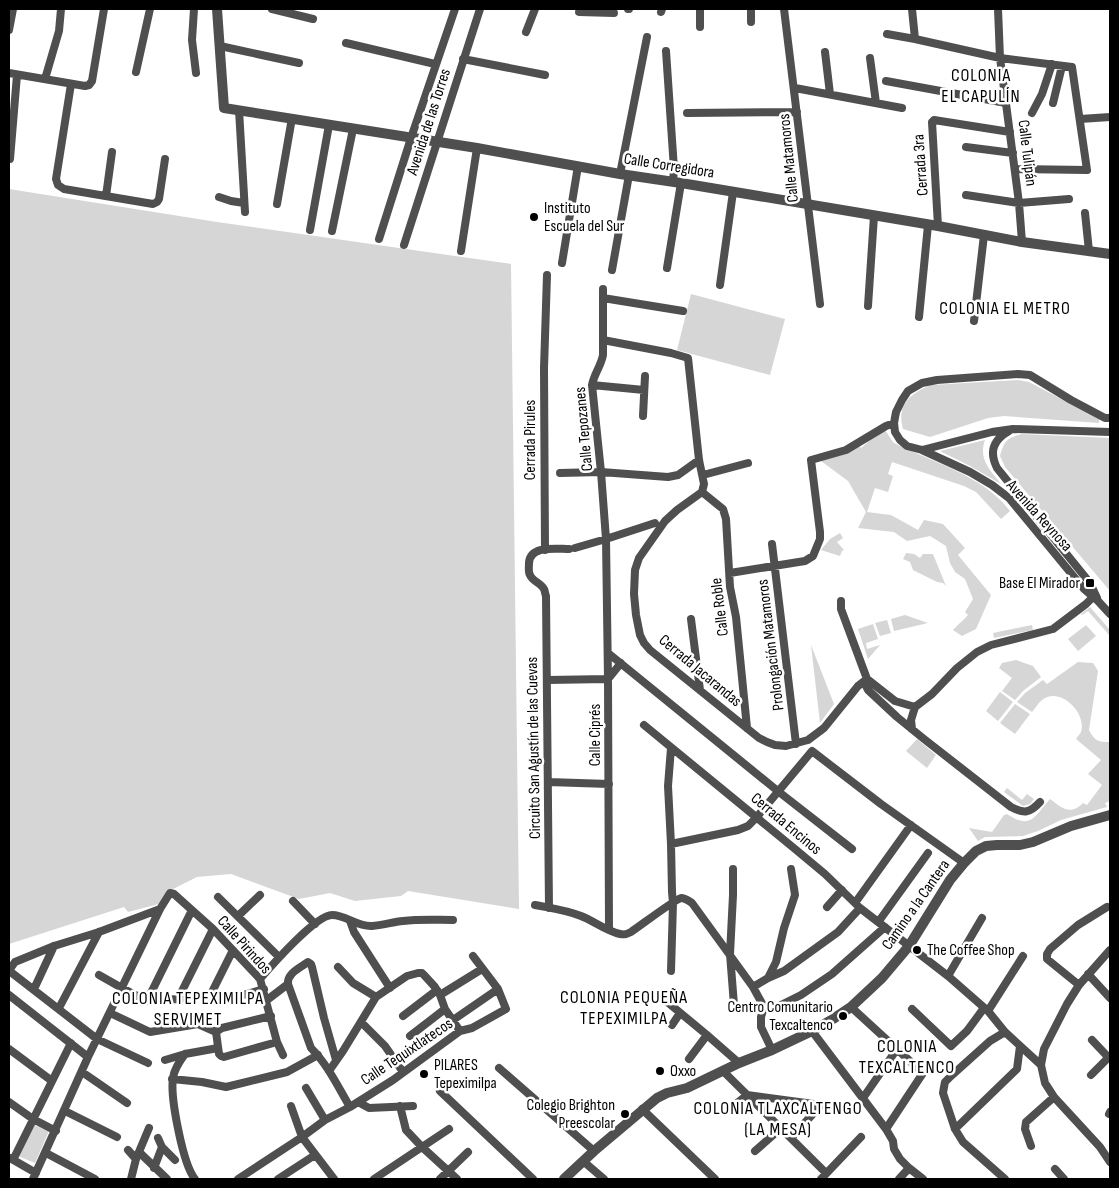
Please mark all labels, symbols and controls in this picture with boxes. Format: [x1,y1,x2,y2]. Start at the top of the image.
district label: COLONIA EL CAPULÍN [941,65,1021,107]
street label: Avenida de las Torres [403,66,455,178]
street label: Calle Matamoros [775,113,803,203]
street label: Calle Tulipán [1014,119,1040,187]
street label: Cerrada 3ra [909,134,933,196]
street label: Calle Corregidora [622,149,716,183]
place label: Instituto Escuela del Sur [544,199,625,236]
marker: Instituto Escuela del Sur [528,211,540,223]
district label: COLONIA EL METRO [939,298,1071,319]
street label: Calle Tepozanes [571,386,597,472]
street label: Cerrada Pirules [521,399,540,480]
street label: Avenida Reynosa [1001,476,1076,556]
place label: Base El Mirador [999,574,1080,593]
street label: Calle Roble [707,577,733,637]
marker: Base El Mirador [1084,577,1096,589]
street label: Prolongación Matamoros [753,578,788,712]
street label: Cerrada Jacarandas [655,631,745,711]
street label: Circuito San Agustín de las Cuevas [523,656,545,839]
street label: Calle Ciprés [586,704,605,766]
street label: Cerrada Encinos [747,789,825,859]
street label: Camino a la Cantera [878,856,954,954]
street label: Calle Pirindos [213,912,275,978]
place label: The Coffee Shop [927,941,1015,960]
marker: The Coffee Shop [911,944,923,956]
district label: COLONIA PEQUEÑA TEPEXIMILPA [560,987,688,1029]
district label: COLONIA TEPEXIMILPA SERVIMET [112,988,264,1030]
place label: Centro Comunitario Texcaltenco [727,998,833,1035]
marker: Centro Comunitario Texcaltenco [837,1010,849,1022]
street label: Calle Tequixtlatecos [357,1014,457,1090]
district label: COLONIA TEXCALTENCO [859,1036,955,1078]
place label: PILARES Tepeximilpa [434,1056,497,1093]
place label: Oxxo [670,1062,696,1081]
marker: Oxxo [654,1065,666,1077]
marker: PILARES Tepeximilpa [418,1068,430,1080]
place label: Colegio Brighton Preescolar [527,1096,615,1133]
district label: COLONIA TLAXCALTENGO (LA MESA) [693,1098,863,1140]
marker: Colegio Brighton Preescolar [619,1108,631,1120]

